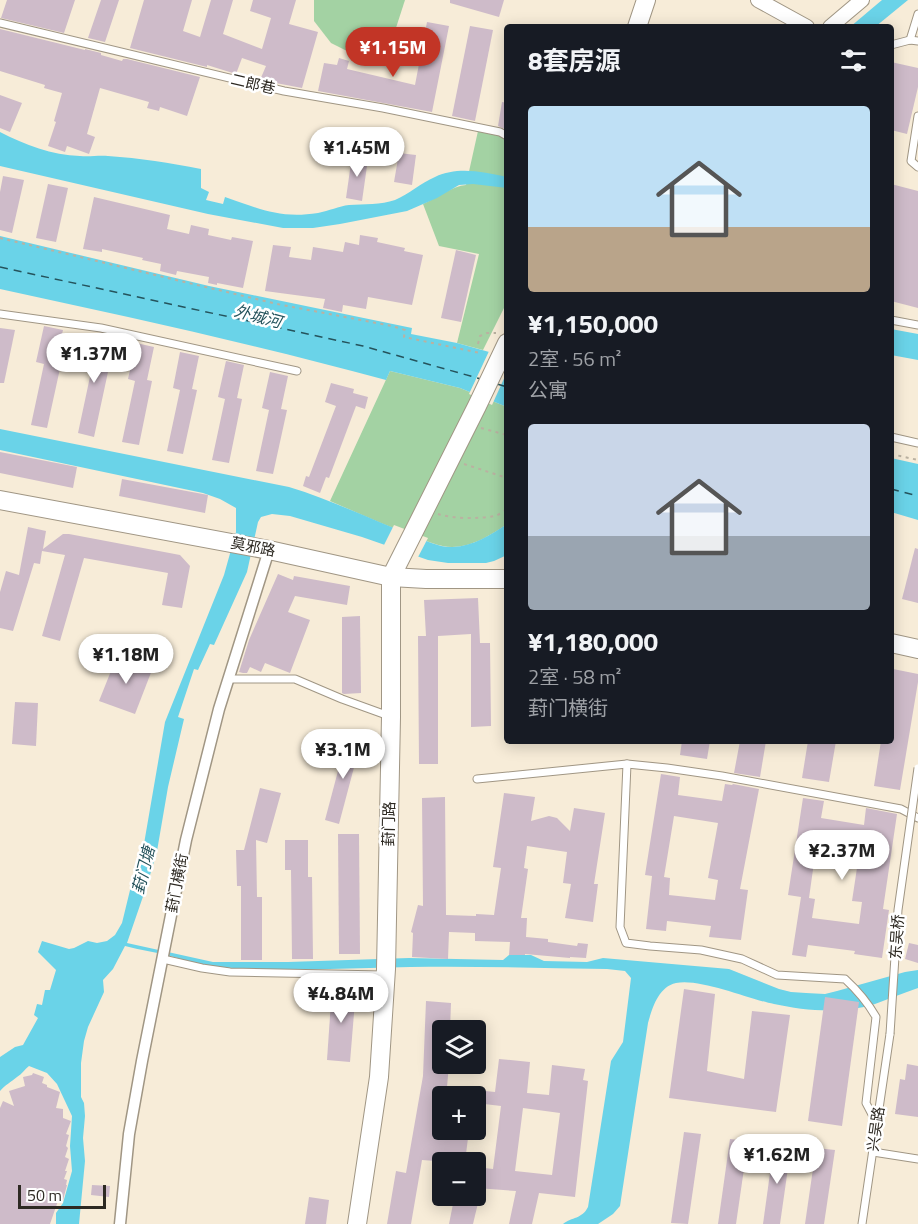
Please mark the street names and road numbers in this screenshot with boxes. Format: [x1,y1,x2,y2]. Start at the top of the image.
street label: 二郎巷 [229,67,278,100]
street label: 莫邪路 [229,531,277,562]
street label: 葑门路 [377,801,400,847]
street label: 葑门横街 [159,851,194,915]
street label: 东吴桥 [883,914,910,960]
street label: 兴吴路 [861,1105,890,1153]

